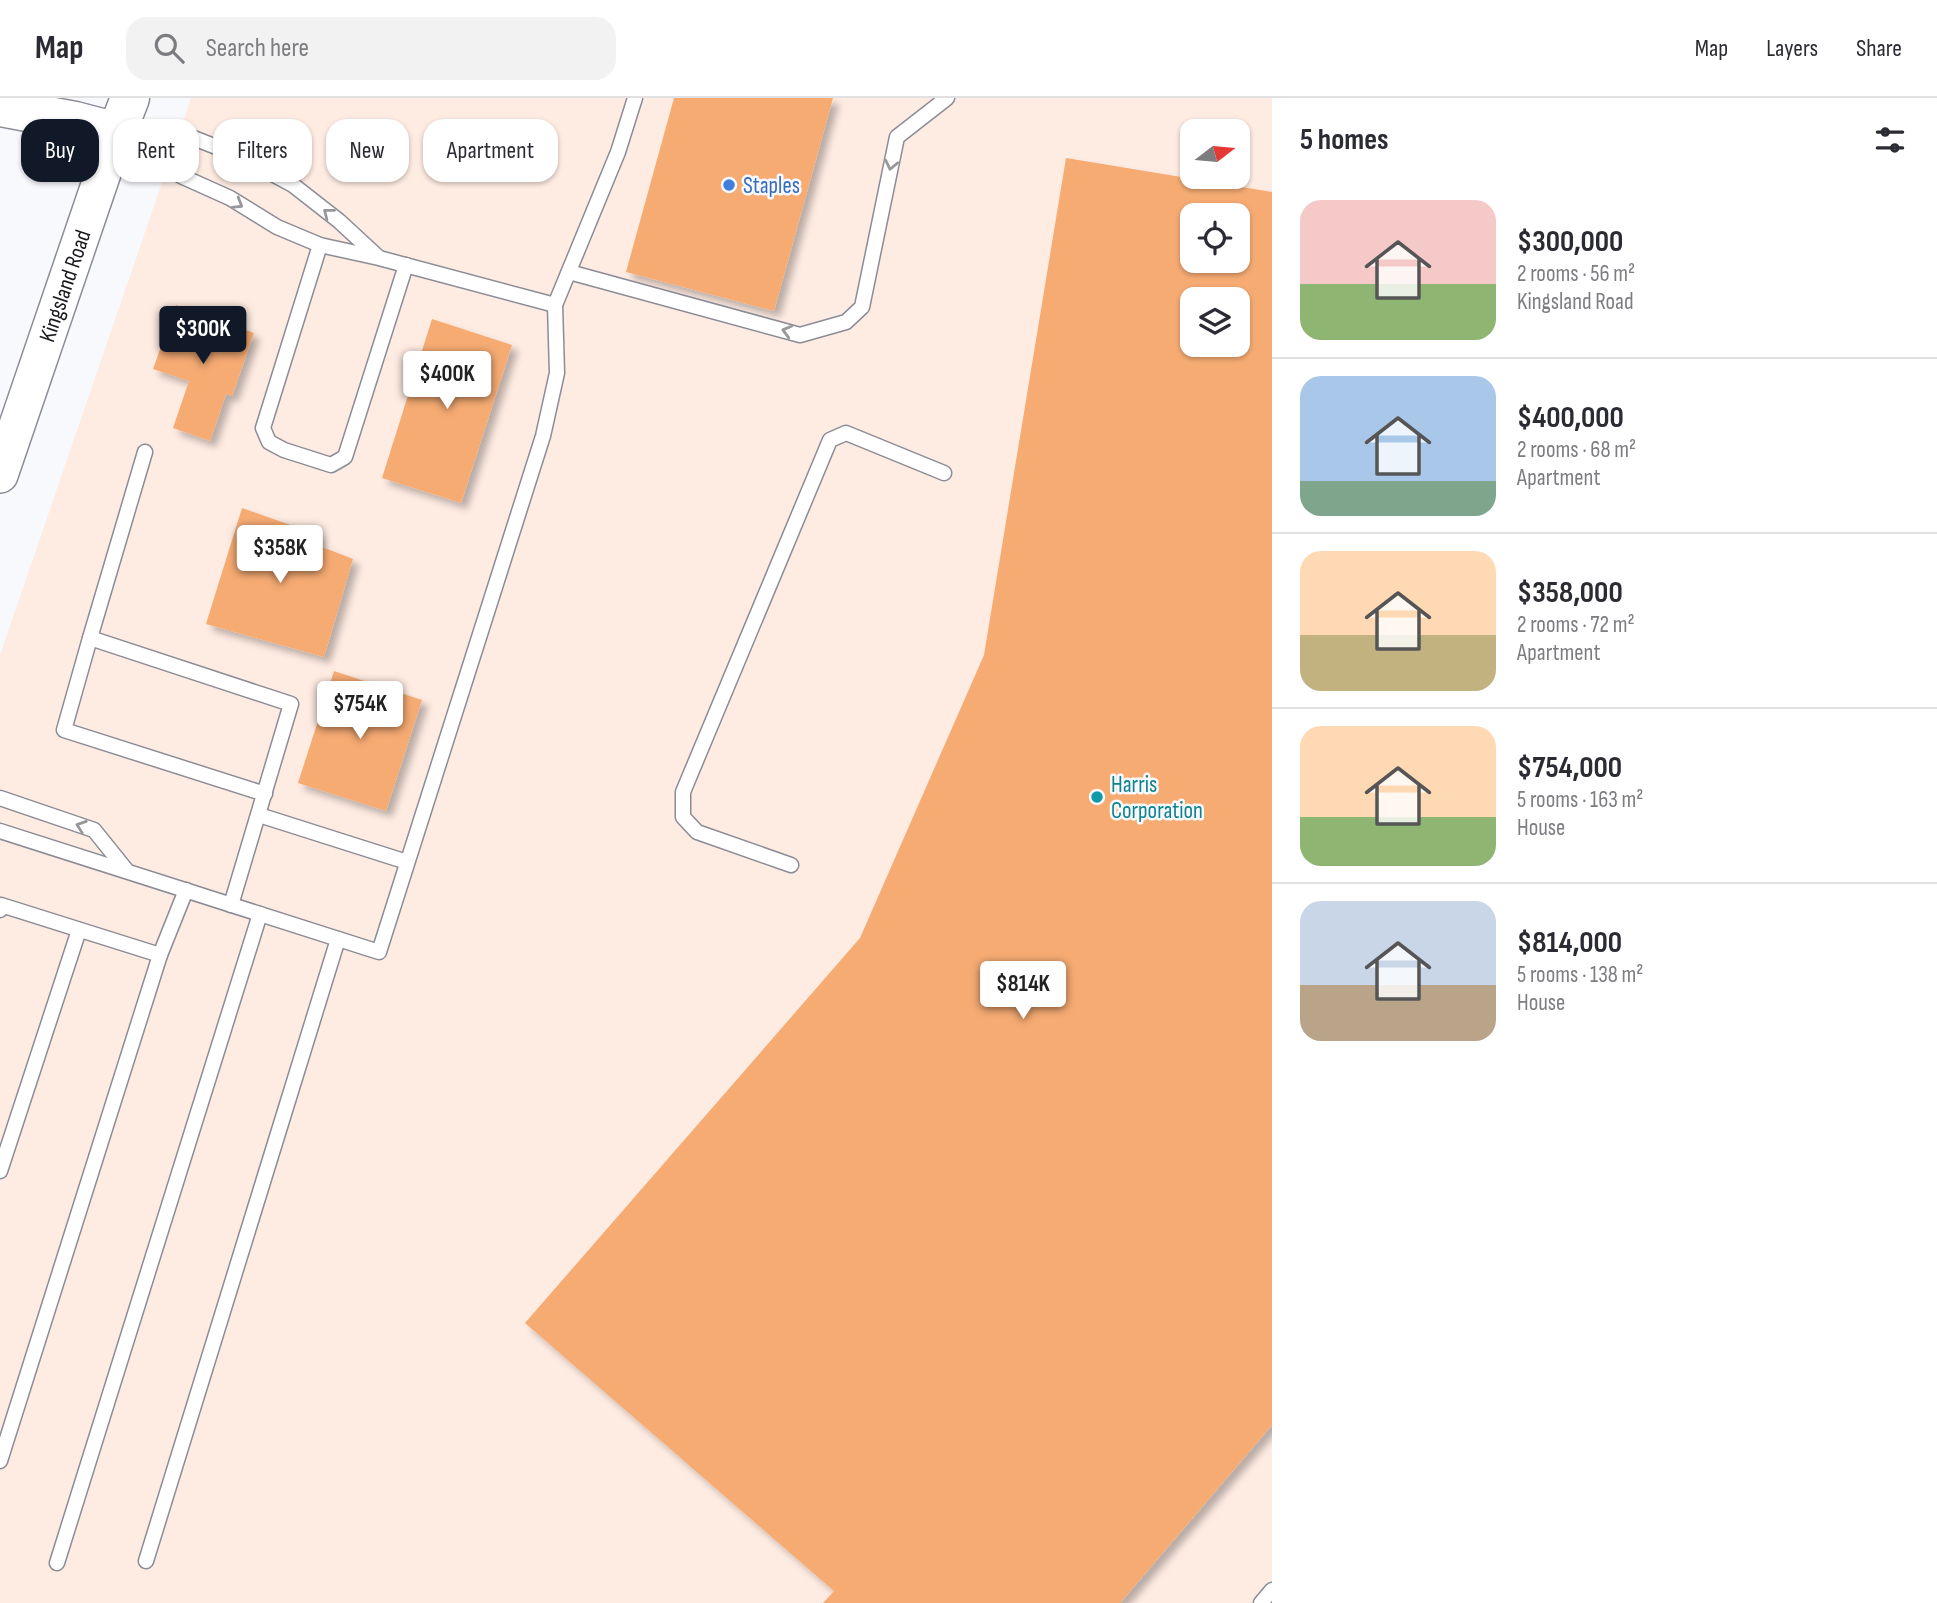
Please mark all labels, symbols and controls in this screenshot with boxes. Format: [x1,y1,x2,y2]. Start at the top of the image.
search box [126,17,616,80]
text: Map [35,28,84,68]
icon: search [150,29,188,67]
text: Search here [206,33,309,64]
text: Map [1695,34,1728,63]
text: Layers [1766,34,1818,63]
text: Share [1856,34,1902,63]
chip: Buy [21,119,99,182]
chip: Rent [113,119,199,182]
chip: Filters [213,119,312,182]
chip: New [326,119,409,182]
chip: Apartment [423,119,558,182]
north arrow [1180,119,1250,189]
map controls [1180,119,1250,357]
icon: filters [1871,121,1909,159]
text: 5 homes [1300,122,1389,158]
one-way arrow [884,159,899,171]
place label: Staples [743,172,800,200]
marker: Staples [721,177,737,193]
one-way arrow [231,195,244,208]
button: locate [1180,203,1250,273]
one-way arrow [323,208,336,221]
text: $300,000 [1517,224,1623,260]
street label: Kingsland Road [33,226,98,346]
icon: home [1356,228,1440,312]
text: 2 rooms · 56 m² [1517,260,1635,288]
button: layers [1180,287,1250,357]
text: Kingsland Road [1517,288,1634,316]
pin: $300K [154,306,252,366]
text: $300K [175,315,231,343]
one-way arrow [781,325,793,339]
pin: $400K [398,352,496,411]
text: $400K [419,360,475,388]
text: $400,000 [1517,400,1624,436]
icon: home [1356,404,1440,488]
text: 2 rooms · 68 m² [1517,436,1636,464]
text: Apartment [1517,464,1601,492]
pin: $358K [231,526,329,585]
text: $358K [253,534,307,562]
text: $358,000 [1517,575,1623,611]
icon: home [1356,579,1440,663]
text: 2 rooms · 72 m² [1517,611,1635,639]
text: Apartment [1517,639,1601,667]
pin: $754K [311,682,409,741]
text: $754K [333,690,387,718]
text: $754,000 [1517,750,1622,786]
icon: home [1356,754,1440,838]
place label: Harris Corporation [1111,771,1203,825]
text: 5 rooms · 163 m² [1517,786,1643,814]
marker: Harris Corporation [1089,789,1105,805]
text: House [1517,814,1565,842]
one-way arrow [75,820,87,834]
text: $814,000 [1517,925,1622,961]
icon: home [1356,929,1440,1013]
text: 5 rooms · 138 m² [1517,961,1643,989]
pin: $814K [974,962,1072,1021]
text: $814K [996,970,1050,998]
text: House [1517,989,1565,1017]

